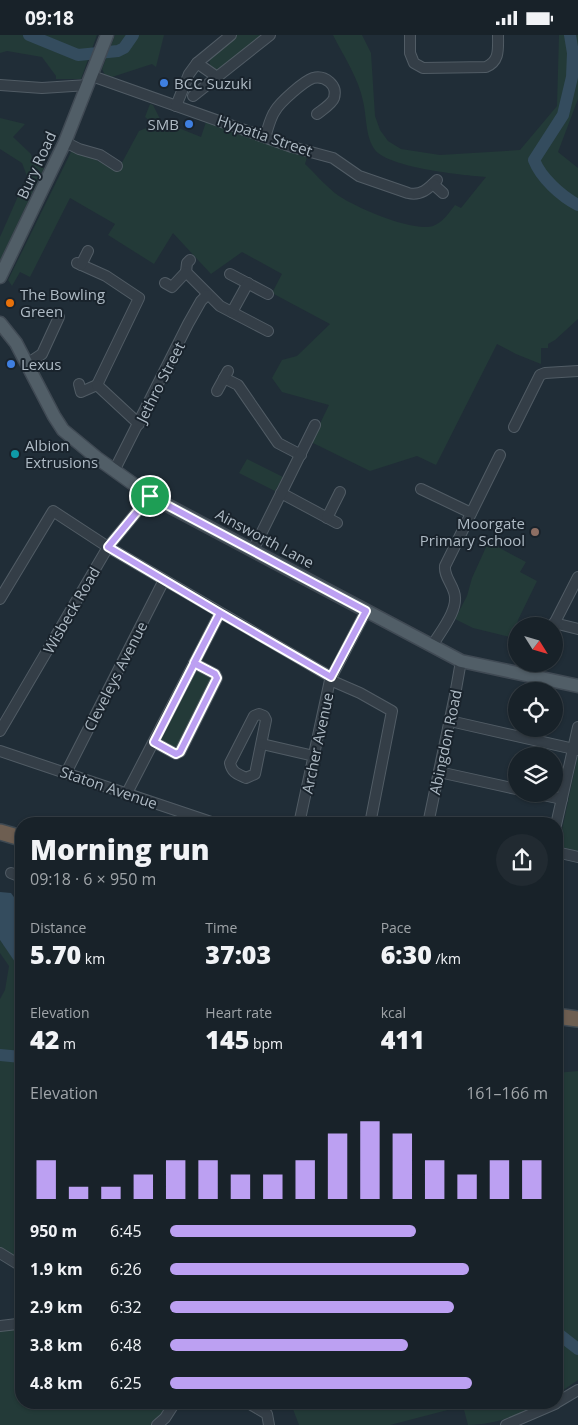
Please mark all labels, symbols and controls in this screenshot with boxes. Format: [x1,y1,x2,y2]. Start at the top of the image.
text: 09:18 [25,5,74,31]
place label: BCC Suzuki [174,73,252,93]
marker: BCC Suzuki [158,77,170,89]
street label: Hypatia Street [215,109,315,161]
place label: SMB [148,114,179,134]
marker: SMB [183,118,195,130]
street label: Bury Road [12,128,60,202]
place label: The Bowling Green [20,284,105,321]
marker: The Bowling Green [4,297,16,309]
street label: Jethro Street [130,338,189,428]
place label: Lexus [21,354,61,374]
marker: Lexus [5,358,17,370]
place label: Albion Extrusions [25,435,98,472]
marker: Albion Extrusions [9,448,21,460]
pin [129,475,171,517]
icon: arrive [136,482,164,510]
street label: Ainsworth Lane [212,504,318,572]
place label: Moorgate Primary School [420,513,525,550]
marker: Moorgate Primary School [529,526,541,538]
street label: Wisbeck Road [38,563,104,657]
north arrow [508,617,562,673]
map controls [508,617,563,802]
street label: Cleveleys Avenue [79,618,151,734]
button: locate [508,682,563,737]
street label: Abingdon Road [424,688,466,796]
street label: Archer Avenue [297,691,337,795]
button: layers [508,747,563,802]
street label: Staton Avenue [58,761,160,813]
text: Morning run [30,830,210,868]
button: share [496,834,548,886]
text: 09:18 · 6 × 950 m [30,868,156,890]
text: Distance [30,918,86,937]
text: Time [205,918,237,937]
text: Pace [381,918,411,937]
text: 5.70 [30,937,81,971]
text: 37:03 [205,937,271,971]
text: 6:30 [381,937,432,971]
text: km [81,949,105,968]
text: /km [432,949,461,968]
text: Elevation [30,1003,89,1022]
text: Heart rate [205,1003,272,1022]
text: kcal [381,1003,406,1022]
text: 42 [30,1022,59,1056]
text: 145 [205,1022,249,1056]
text: 411 [381,1022,425,1056]
text: m [59,1034,76,1053]
text: bpm [249,1034,283,1053]
text: Elevation [30,1082,98,1104]
text: 161–166 m [466,1082,548,1104]
text: 950 m [30,1220,77,1242]
text: 6:45 [110,1220,142,1242]
text: 1.9 km [30,1258,83,1280]
text: 6:26 [110,1258,142,1280]
text: 2.9 km [30,1296,83,1318]
text: 6:32 [110,1296,142,1318]
text: 3.8 km [30,1334,83,1356]
text: 6:48 [110,1334,142,1356]
text: 4.8 km [30,1372,83,1394]
text: 6:25 [110,1372,142,1394]

